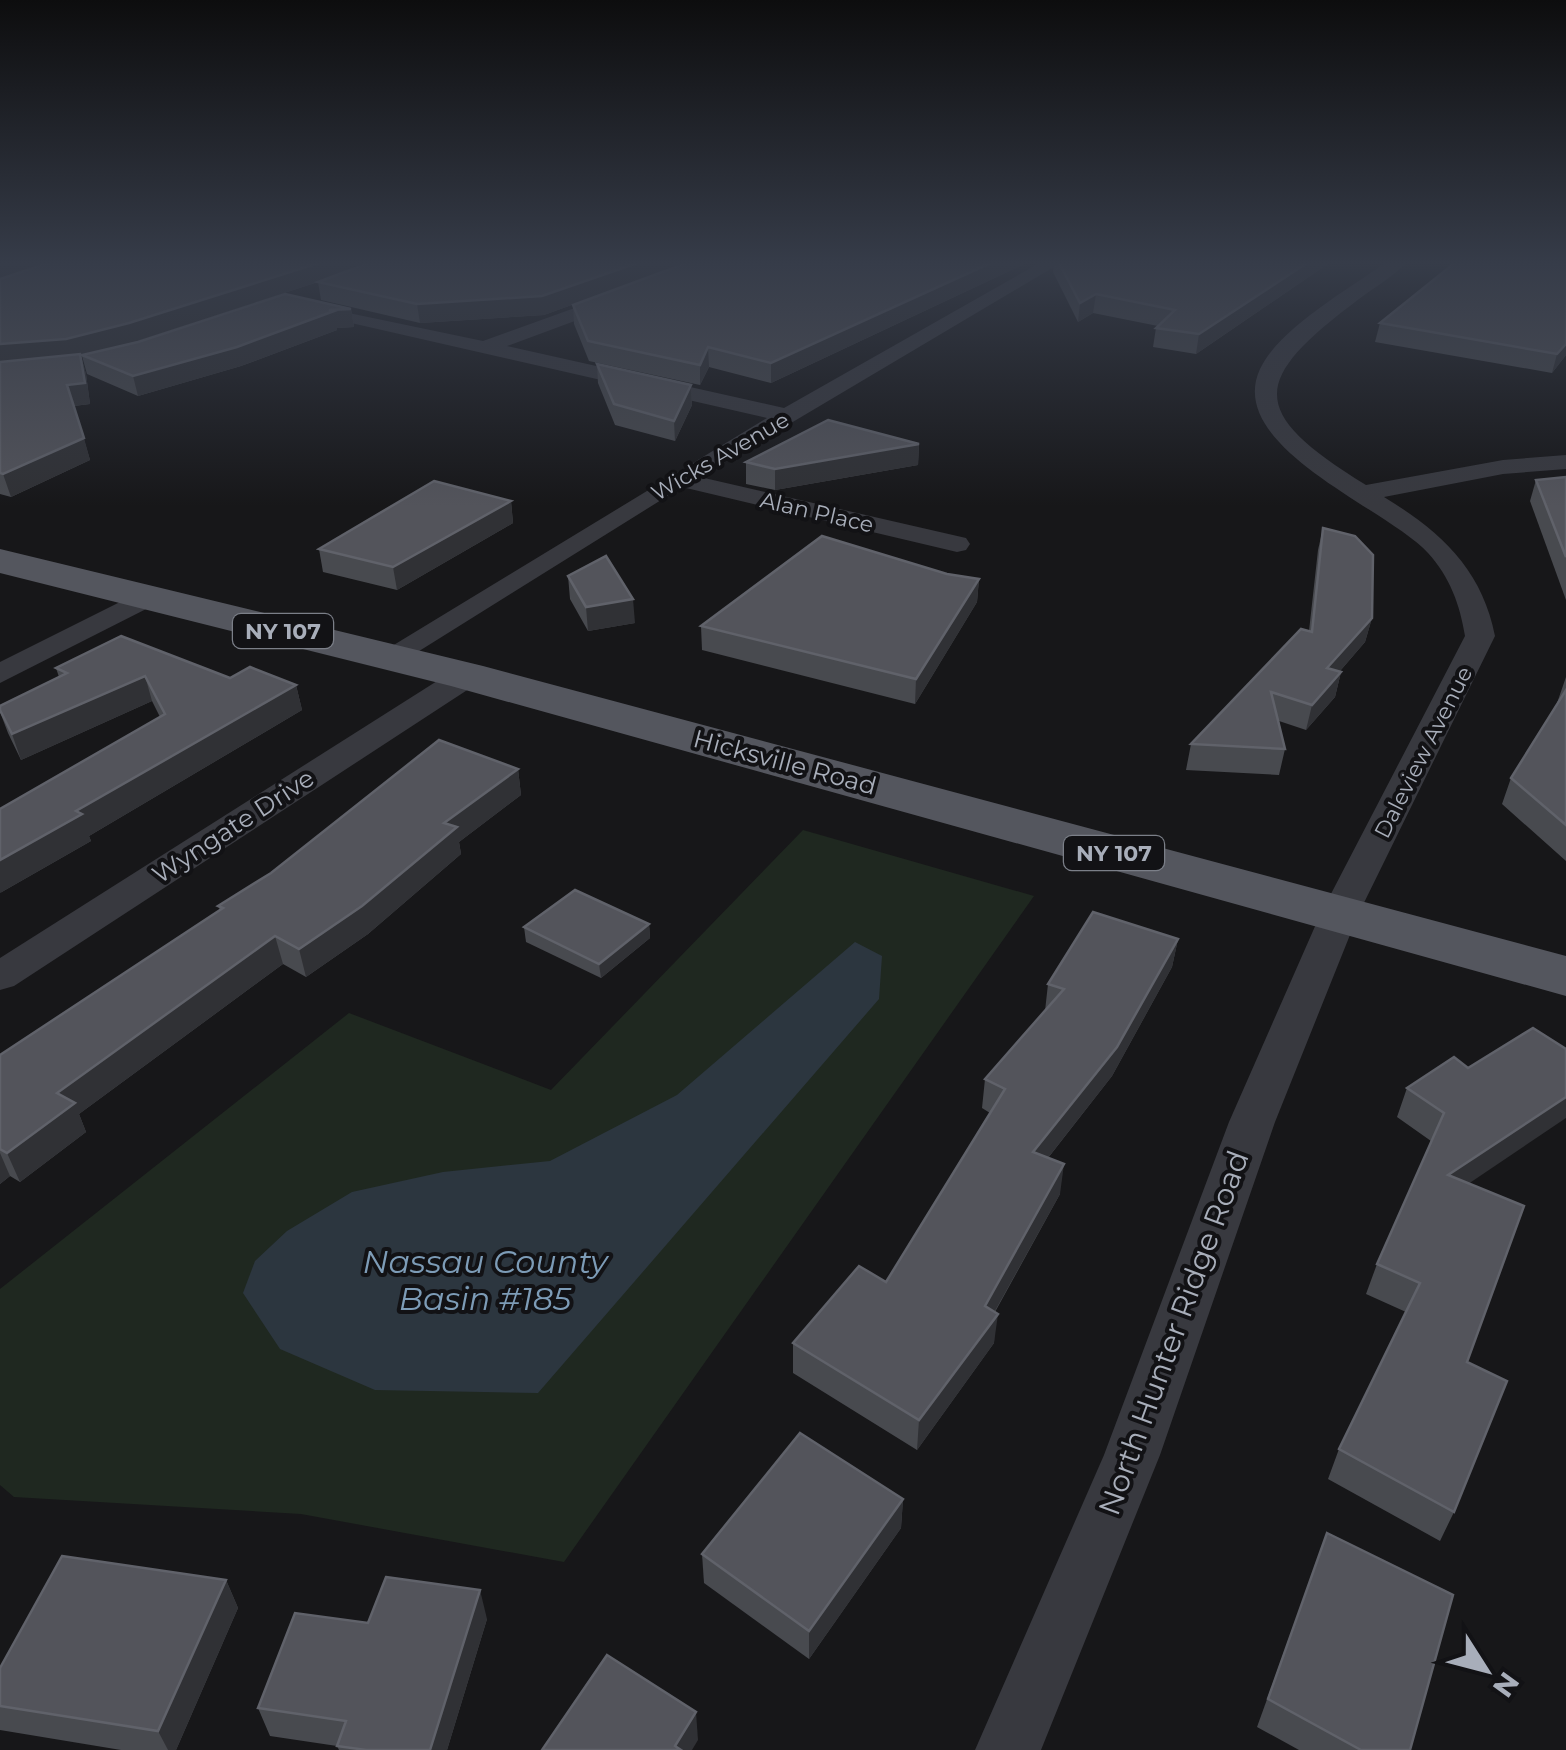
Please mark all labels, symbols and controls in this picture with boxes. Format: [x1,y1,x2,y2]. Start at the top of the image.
street label: Wicks Avenue [647,406,794,507]
street label: Alan Place [758,486,876,539]
road number: NY 107 [233,614,333,648]
street label: Daleview Avenue [1368,662,1478,843]
street label: Hicksville Road [690,723,880,801]
street label: Wyngate Drive [146,763,320,889]
road number: NY 107 [1064,836,1164,870]
street label: North Hunter Ridge Road [1090,1145,1257,1520]
water label: Nassau County Basin #185 [362,1242,610,1318]
north arrow [1436,1620,1536,1720]
text: N [1486,1666,1527,1704]

